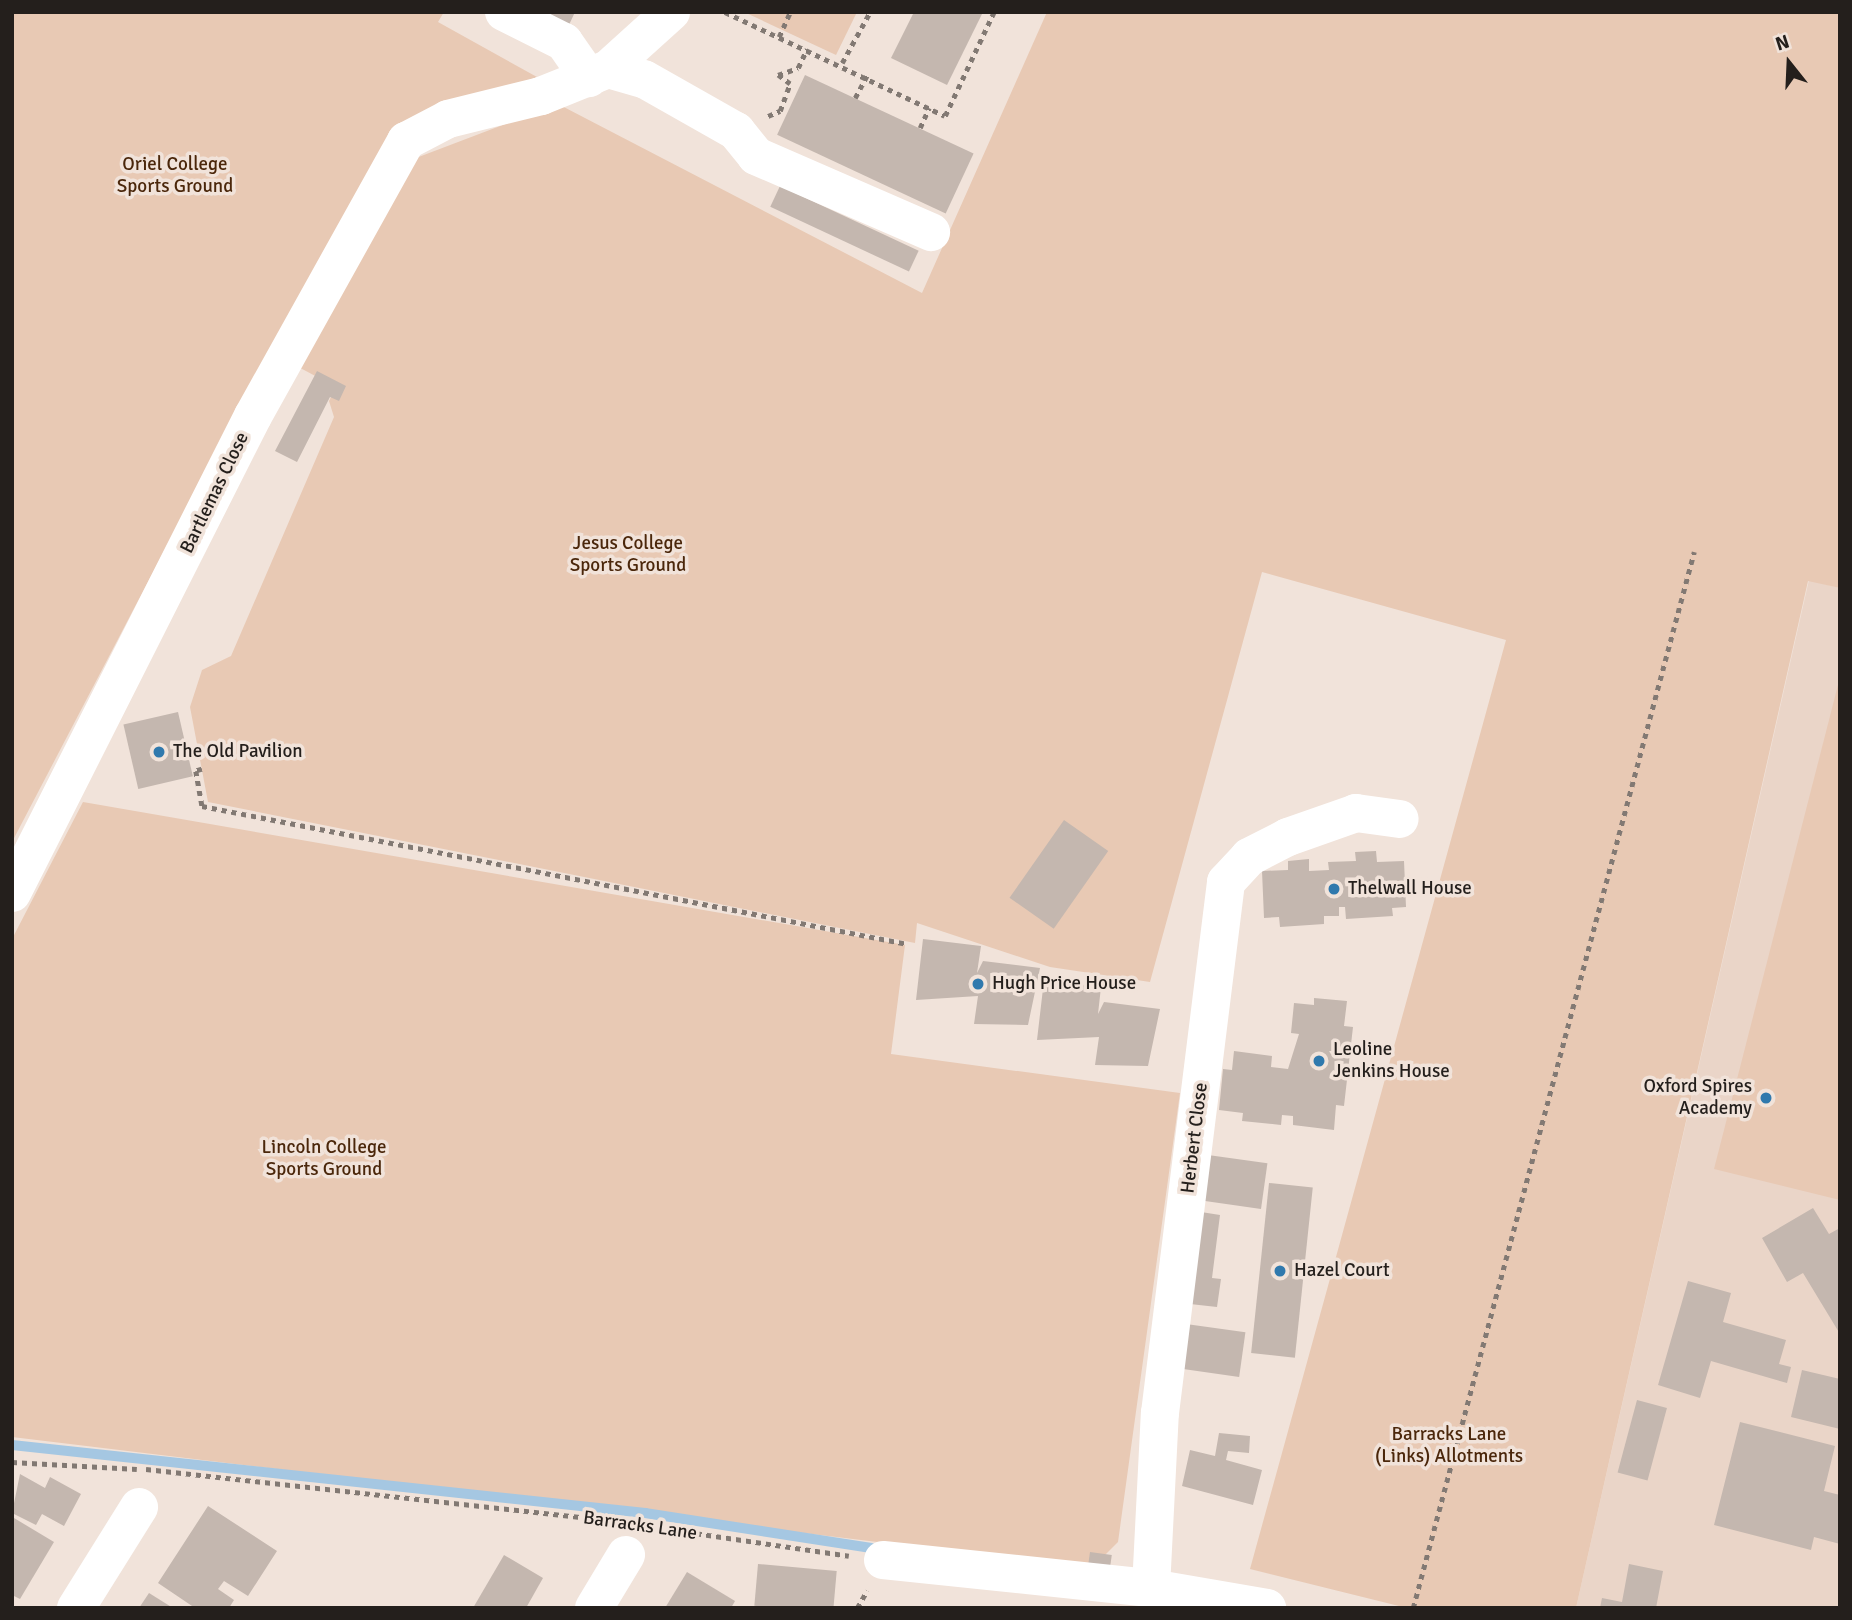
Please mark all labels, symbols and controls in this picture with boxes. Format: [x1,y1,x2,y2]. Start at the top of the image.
north arrow [1754,28,1824,98]
text: N [1773,30,1793,56]
park label: Oriel College Sports Ground [117,154,233,198]
street label: Bartlemas Close [176,429,254,557]
park label: Jesus College Sports Ground [570,533,686,577]
place label: The Old Pavilion [173,741,303,763]
marker: The Old Pavilion [151,744,167,760]
place label: Thelwall House [1348,878,1472,900]
marker: Thelwall House [1326,881,1342,897]
place label: Hugh Price House [992,973,1136,995]
marker: Hugh Price House [970,976,986,992]
place label: Leoline Jenkins House [1333,1039,1450,1083]
marker: Leoline Jenkins House [1311,1053,1327,1069]
place label: Oxford Spires Academy [1643,1076,1752,1120]
street label: Herbert Close [1177,1081,1213,1195]
marker: Oxford Spires Academy [1758,1090,1774,1106]
park label: Lincoln College Sports Ground [262,1137,386,1181]
place label: Hazel Court [1294,1260,1390,1282]
marker: Hazel Court [1272,1263,1288,1279]
park label: Barracks Lane (Links) Allotments [1375,1424,1523,1468]
street label: Barracks Lane [582,1507,698,1545]

